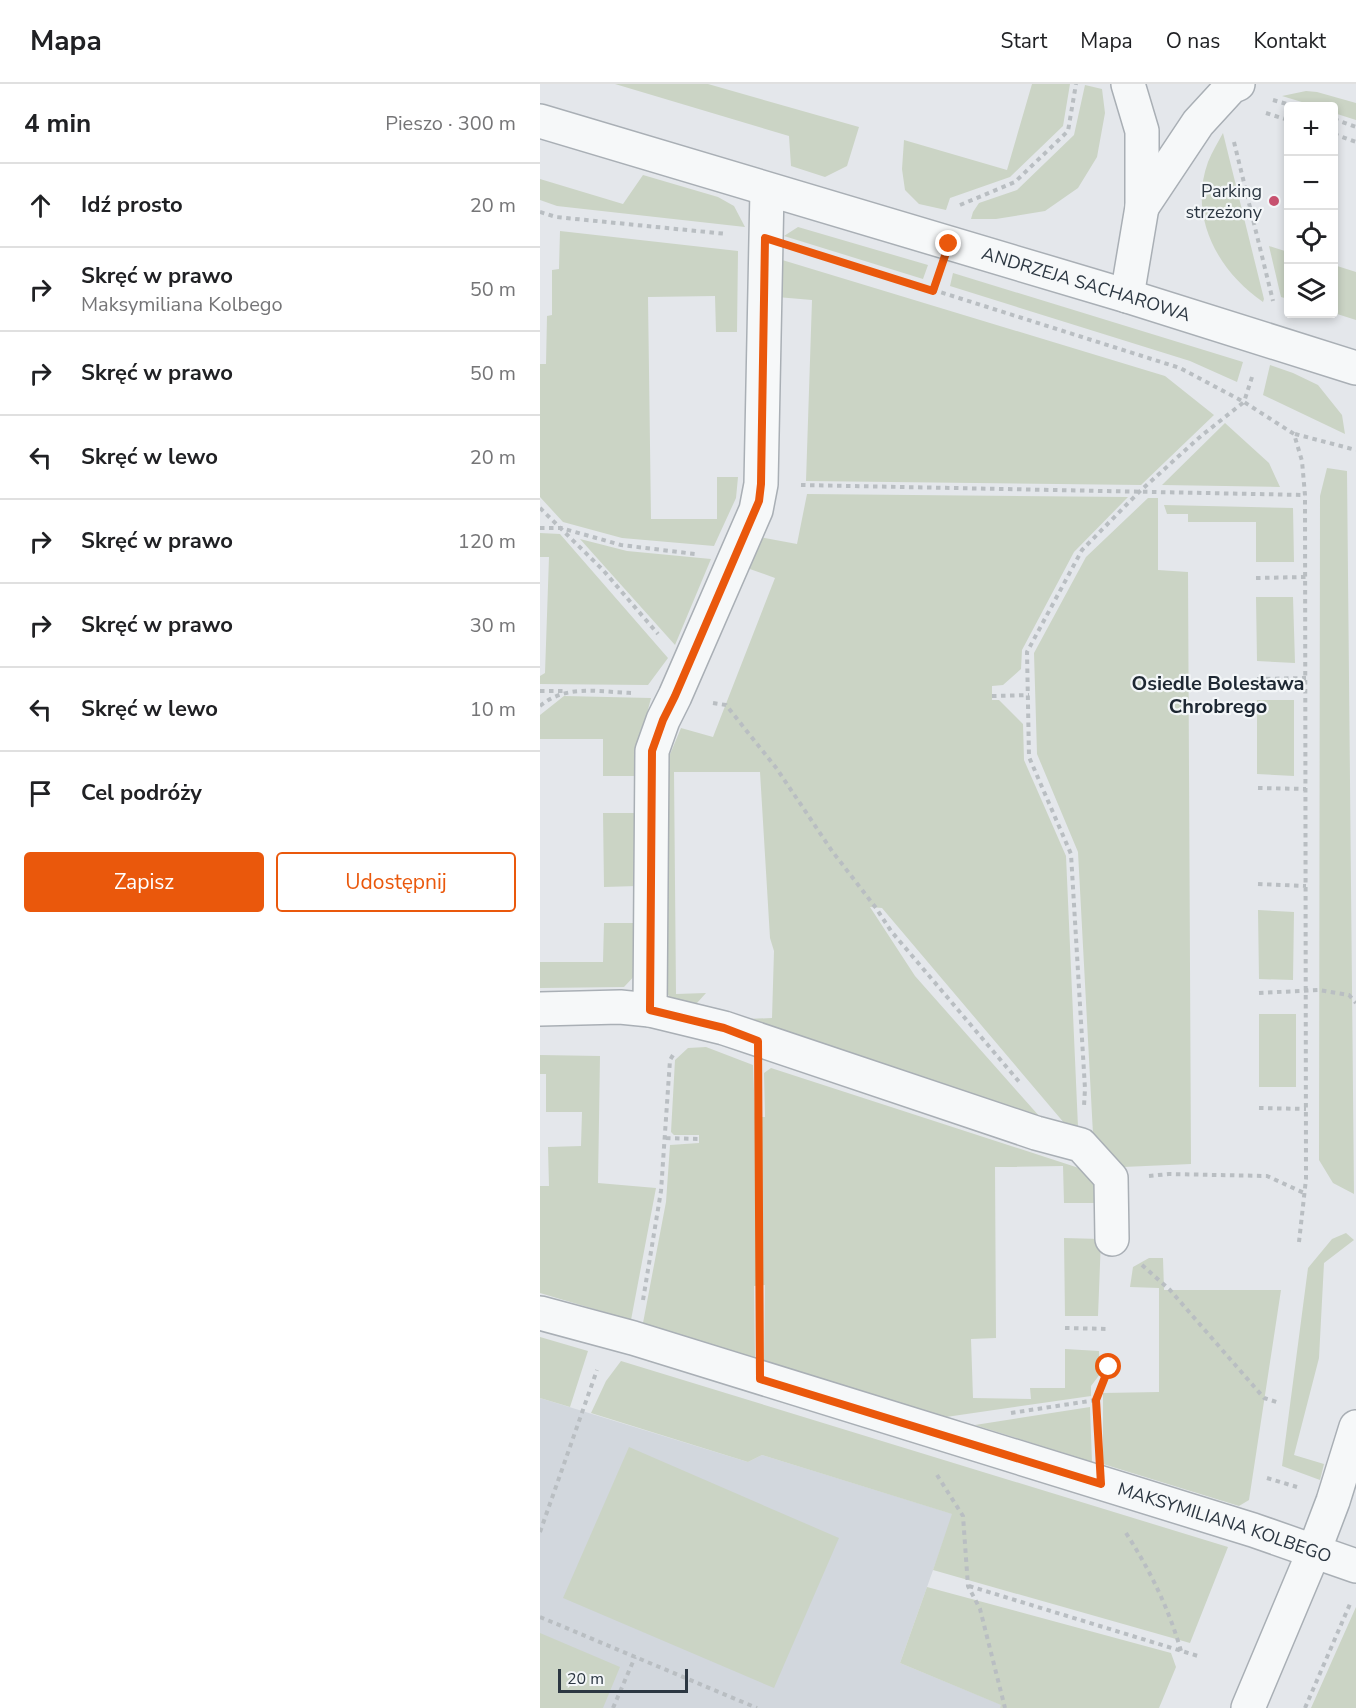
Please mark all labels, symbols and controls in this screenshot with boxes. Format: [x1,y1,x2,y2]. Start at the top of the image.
text: Mapa [30,22,102,60]
text: Start [1001,27,1047,55]
text: Mapa [1080,27,1133,55]
text: O nas [1166,27,1220,55]
text: Kontakt [1253,27,1326,55]
map controls [1284,102,1338,318]
button: + [1284,102,1338,156]
text: 4 min [24,106,91,141]
text: Pieszo · 300 m [385,110,516,137]
button: − [1284,156,1338,210]
place label: Parking strzeżony [1185,179,1263,224]
icon: ahead [24,189,57,222]
text: Idź prosto [81,190,183,220]
text: 20 m [470,192,516,219]
marker: Parking strzeżony [1267,194,1281,208]
button: locate [1284,210,1338,264]
route end [935,230,961,256]
street label: ANDRZEJA SACHAROWA [979,241,1194,327]
text: Skręć w prawo [81,261,233,291]
button: layers [1284,264,1338,318]
icon: right [24,273,57,306]
text: 50 m [470,276,516,303]
text: Maksymiliana Kolbego [81,291,283,318]
icon: right [24,357,57,390]
text: Skręć w prawo [81,358,233,388]
text: 50 m [470,360,516,387]
icon: left [24,441,57,474]
text: Skręć w lewo [81,442,218,472]
text: 20 m [470,444,516,471]
icon: right [24,525,57,558]
text: Skręć w prawo [81,526,233,556]
text: 120 m [458,528,516,555]
icon: right [24,609,57,642]
text: Skręć w prawo [81,610,233,640]
text: 30 m [470,612,516,639]
district label: Osiedle Bolesława Chrobrego [1131,670,1305,720]
icon: left [24,693,57,726]
text: Skręć w lewo [81,694,218,724]
text: 10 m [470,696,516,723]
icon: arrive [24,777,57,810]
text: Cel podróży [81,778,202,808]
button: Zapisz [24,852,264,912]
button: Udostępnij [276,852,516,912]
route start [1095,1353,1121,1379]
street label: MAKSYMILIANA KOLBEGO [1115,1477,1335,1569]
scale bar [558,1666,688,1694]
text: 20 m [567,1668,604,1690]

